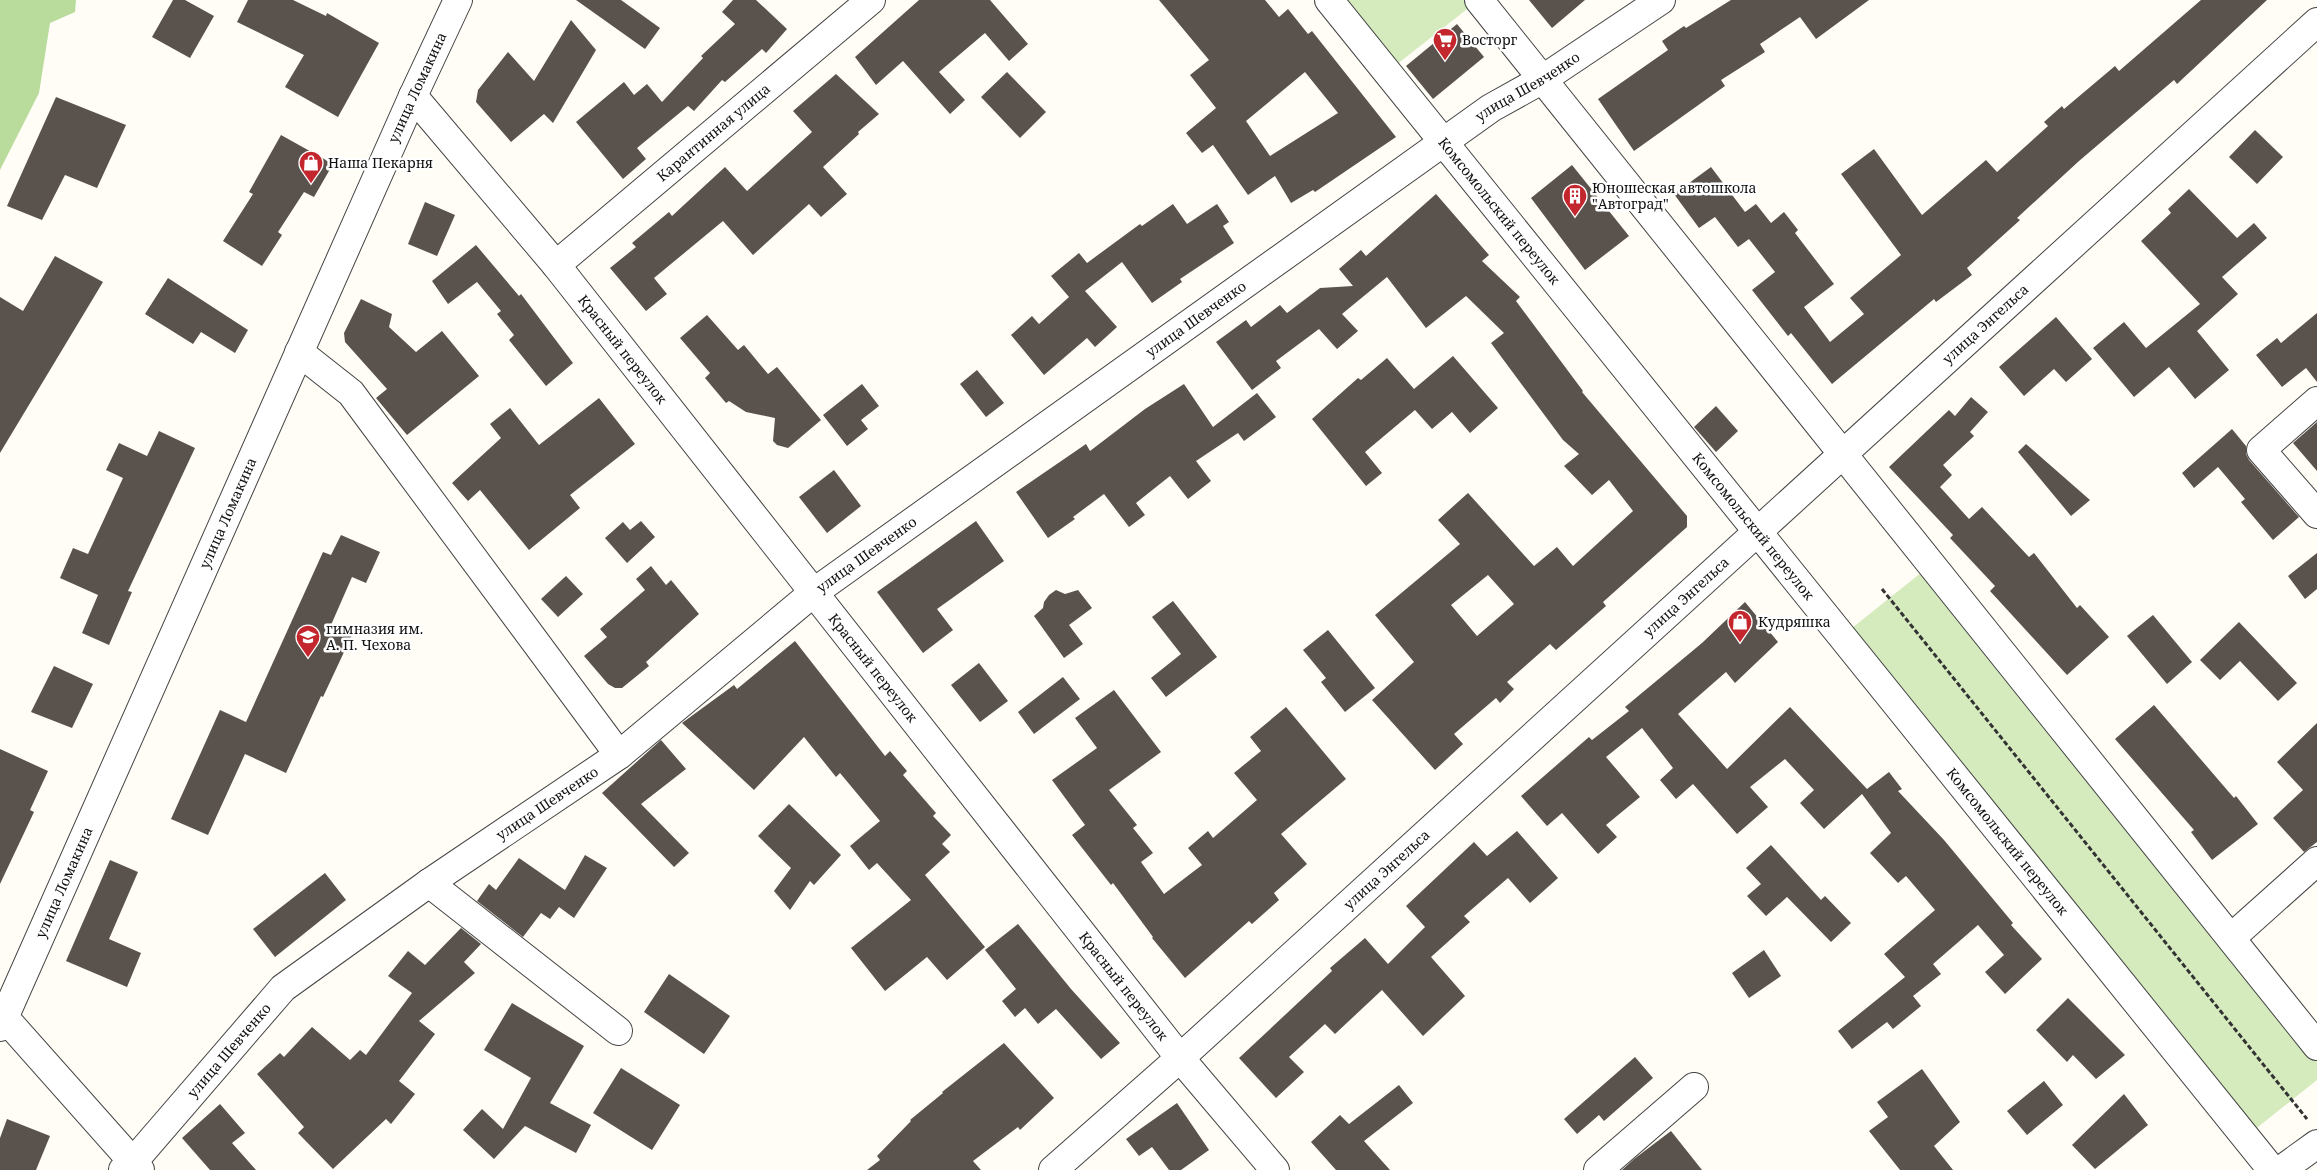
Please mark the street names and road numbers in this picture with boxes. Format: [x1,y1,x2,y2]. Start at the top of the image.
street label: улица Ломакина [383,29,451,146]
street label: улица Шевченко [1471,47,1583,125]
street label: Карантинная улица [653,79,774,185]
street label: Комсомольский переулок [1434,133,1565,289]
street label: улица Шевченко [1142,276,1250,361]
street label: улица Энгельса [1938,280,2032,368]
street label: Красный переулок [574,291,672,408]
street label: Комсомольский переулок [1688,448,1819,604]
street label: улица Ломакина [194,454,260,572]
street label: улица Шевченко [812,512,920,597]
street label: улица Энгельса [1639,552,1733,641]
street label: Красный переулок [825,609,923,727]
street label: улица Шевченко [492,762,602,844]
street label: Комсомольский переулок [1943,764,2073,920]
street label: улица Ломакина [31,824,97,941]
street label: улица Энгельса [1339,825,1434,913]
street label: Красный переулок [1075,927,1173,1045]
street label: улица Шевченко [183,999,275,1102]

